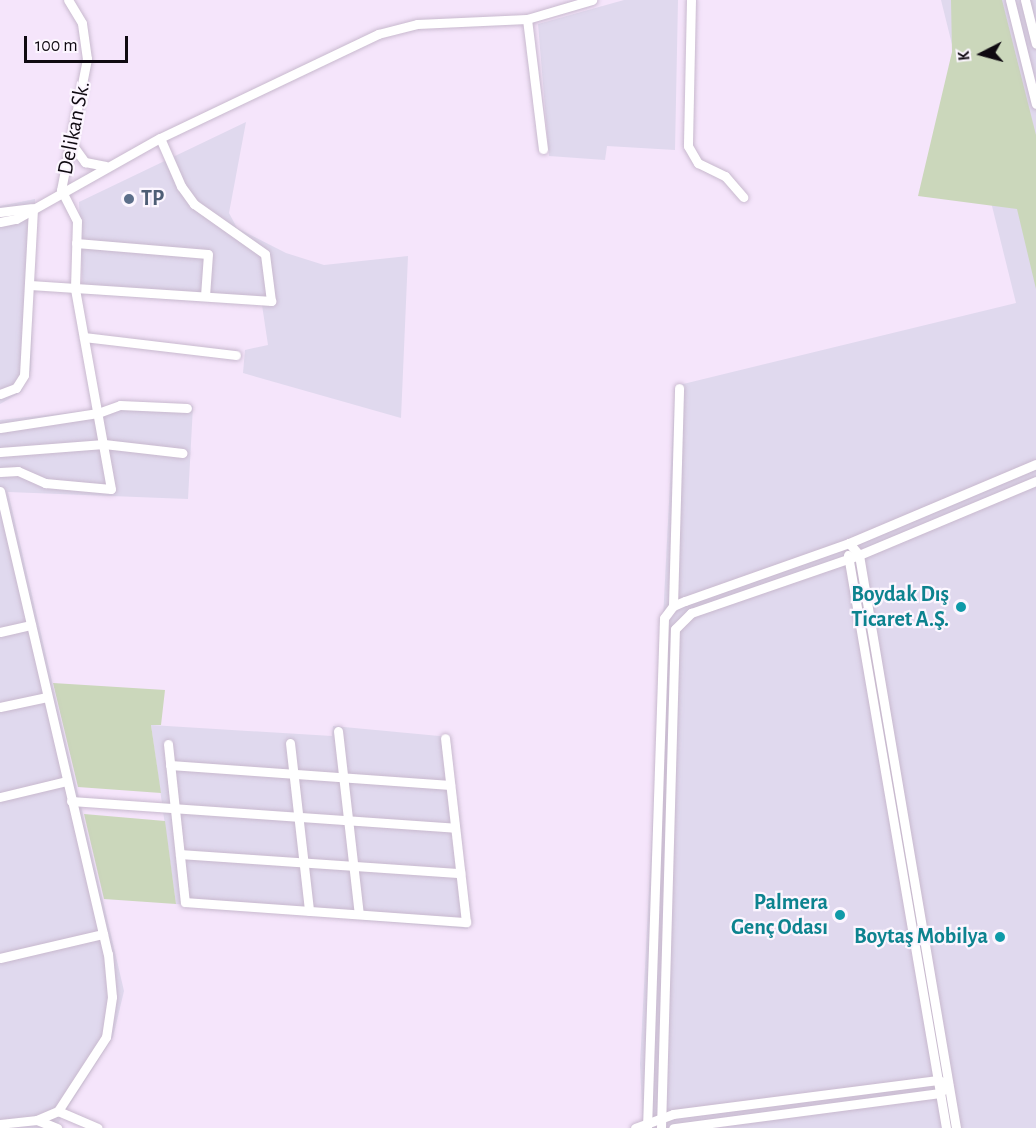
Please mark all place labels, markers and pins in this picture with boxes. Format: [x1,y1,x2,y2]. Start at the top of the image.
place label: TP [141,186,164,212]
marker: TP [122,192,136,206]
place label: Boydak Dış Ticaret A.Ş. [851,581,949,632]
marker: Boydak Dış Ticaret A.Ş. [954,600,968,614]
place label: Palmera Genç Odası [731,889,828,940]
marker: Palmera Genç Odası [833,908,847,922]
place label: Boytaş Mobilya [854,924,988,950]
marker: Boytaş Mobilya [993,930,1007,944]

